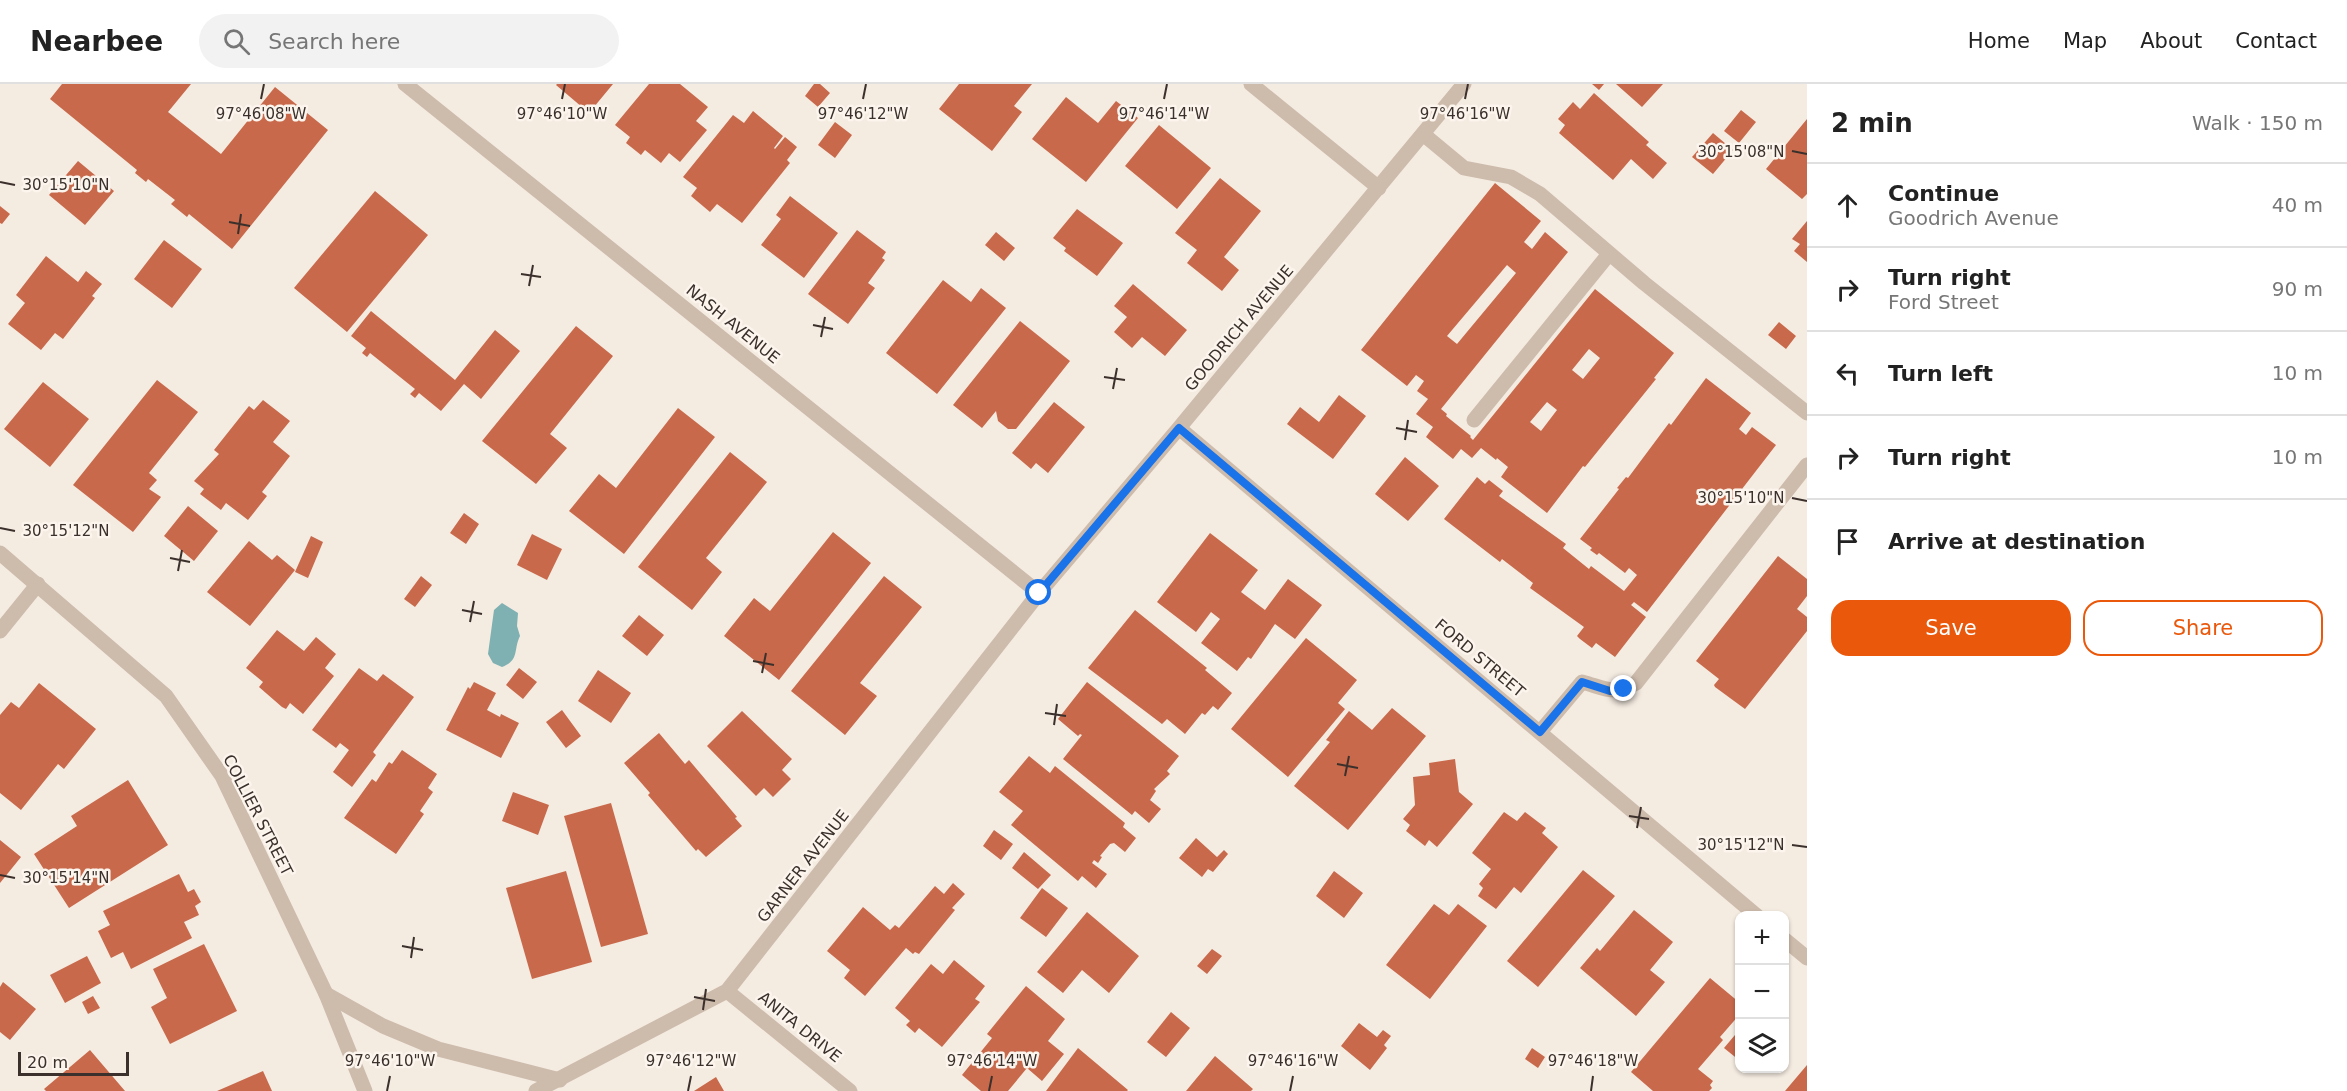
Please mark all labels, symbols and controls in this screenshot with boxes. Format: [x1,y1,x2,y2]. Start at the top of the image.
search box [199,14,619,68]
text: Nearbee [30,25,163,58]
icon: search [220,25,253,58]
text: Search here [268,29,400,54]
text: Home [1968,29,2030,53]
text: Map [2063,29,2107,53]
text: About [2140,29,2202,53]
text: Contact [2235,29,2317,53]
text: 97°46'08"W [216,105,306,123]
text: 97°46'10"W [517,105,607,123]
text: 97°46'12"W [818,105,908,123]
text: 97°46'14"W [1119,105,1209,123]
text: 97°46'16"W [1420,105,1510,123]
text: 2 min [1831,108,1913,138]
text: Walk · 150 m [2192,111,2323,135]
text: 30°15'08"N [1697,143,1785,161]
text: 30°15'10"N [22,176,110,194]
text: Continue [1888,181,1999,206]
icon: ahead [1831,189,1864,222]
text: 40 m [2272,193,2323,217]
text: Goodrich Avenue [1888,206,2059,230]
street label: GOODRICH AVENUE [1181,261,1297,395]
text: Turn right [1888,265,2011,290]
icon: right [1831,273,1864,306]
text: 90 m [2272,277,2323,301]
street label: NASH AVENUE [682,280,784,368]
text: Ford Street [1888,290,1999,314]
icon: left [1831,357,1864,390]
text: Turn left [1888,361,1993,386]
text: 10 m [2272,361,2323,385]
icon: right [1831,441,1864,474]
text: Turn right [1888,445,2011,470]
text: 10 m [2272,445,2323,469]
text: 30°15'10"N [1697,489,1785,507]
text: 30°15'12"N [22,522,110,540]
icon: arrive [1831,525,1864,558]
text: Arrive at destination [1888,529,2145,554]
route start [1025,579,1051,605]
button: Save [1831,600,2071,656]
button: Share [2083,600,2323,656]
street label: FORD STREET [1431,615,1529,701]
route end [1610,675,1636,701]
street label: COLLIER STREET [219,751,297,879]
street label: GARNER AVENUE [753,806,853,926]
text: 30°15'12"N [1697,836,1785,854]
text: 30°15'14"N [22,869,110,887]
map controls [1735,911,1789,1073]
button: + [1735,911,1789,965]
button: − [1735,965,1789,1019]
street label: ANITA DRIVE [755,988,845,1066]
button: layers [1735,1019,1789,1073]
scale bar [18,1049,129,1076]
text: 97°46'10"W [345,1052,435,1070]
text: 97°46'12"W [646,1052,736,1070]
text: 97°46'14"W [947,1052,1037,1070]
text: 97°46'16"W [1248,1052,1338,1070]
text: 97°46'18"W [1548,1052,1638,1070]
text: 20 m [27,1053,68,1072]

